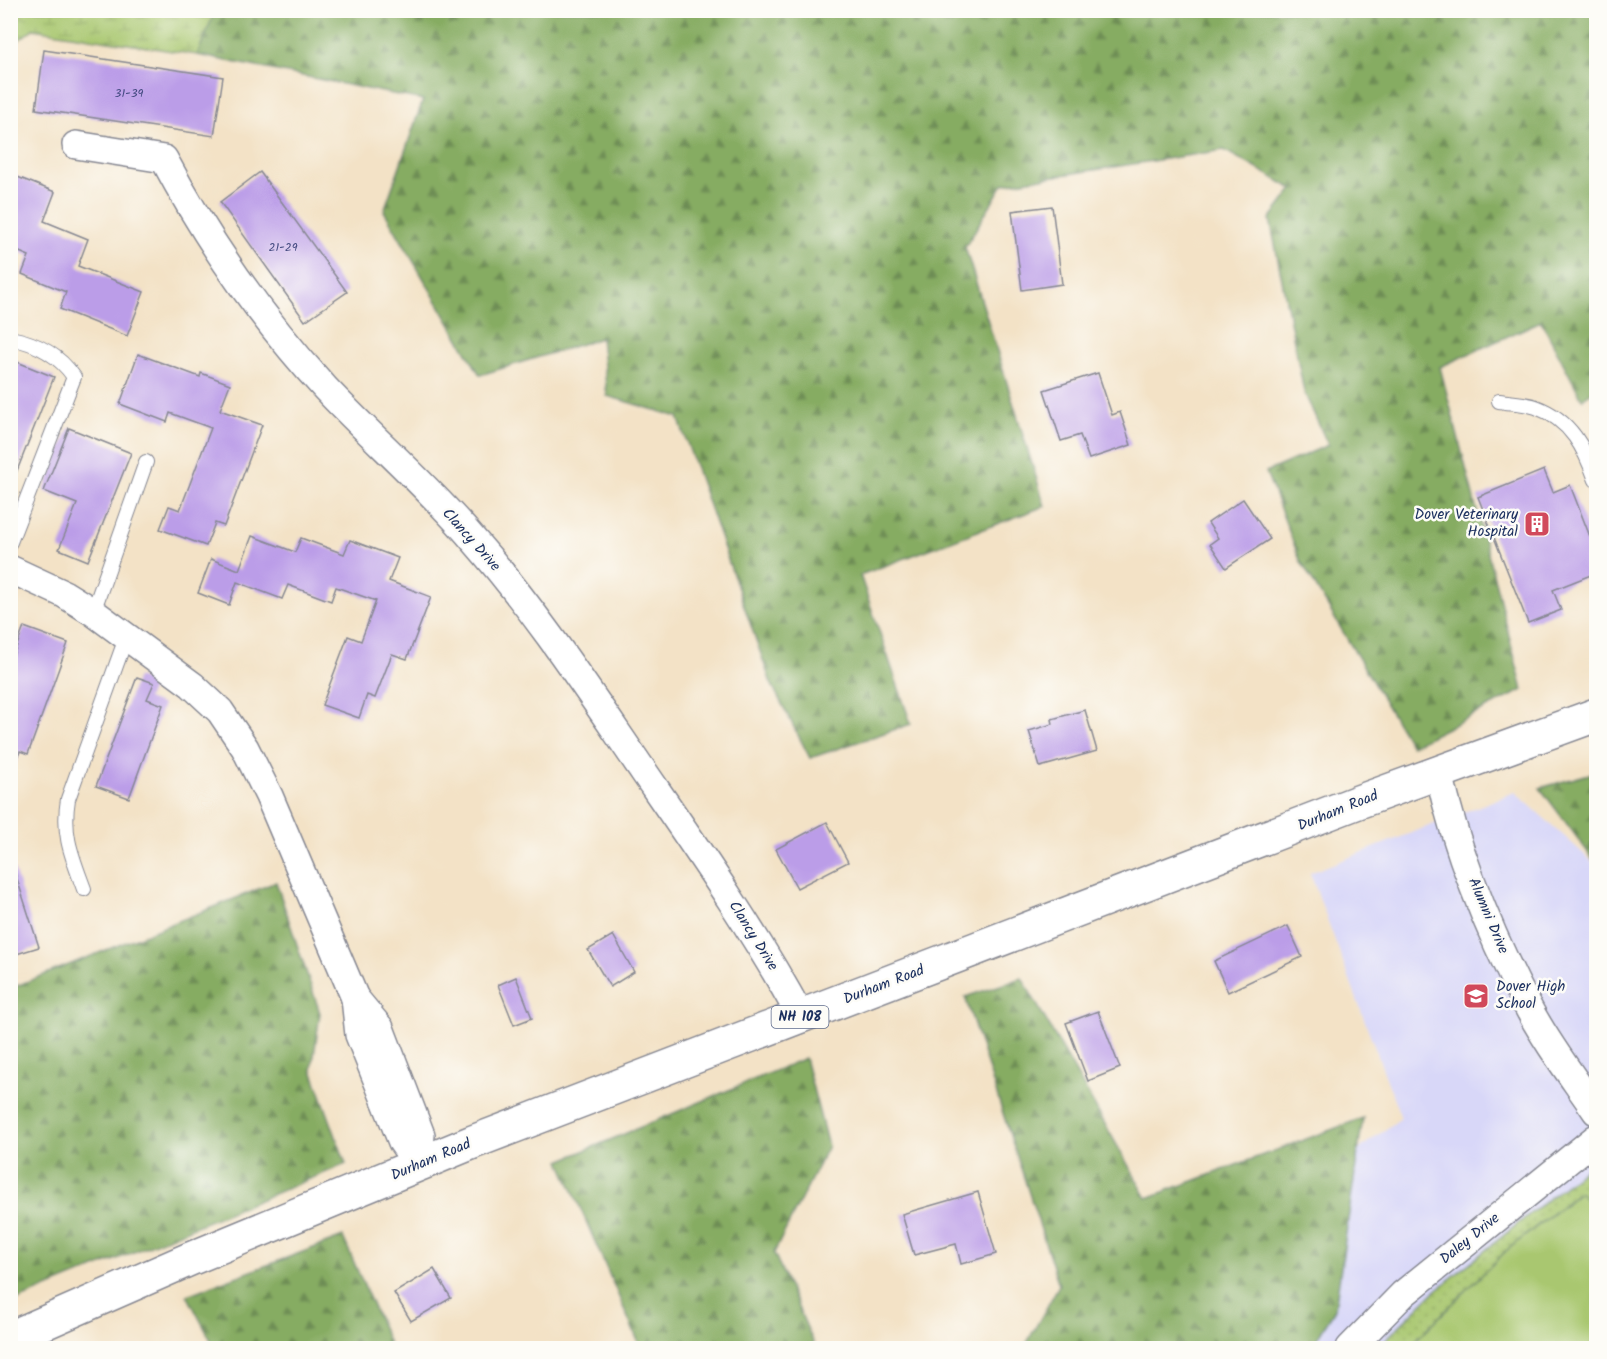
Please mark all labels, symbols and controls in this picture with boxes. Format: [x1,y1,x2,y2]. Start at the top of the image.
house number: 31-39 [115,84,144,103]
house number: 21-29 [268,238,298,257]
street label: Clancy Drive [436,503,506,577]
place label: Dover Veterinary Hospital [1415,503,1519,544]
building icon: Dover Veterinary Hospital [1522,509,1552,539]
street label: Durham Road [1294,784,1382,838]
street label: Alumni Drive [1461,874,1515,958]
street label: Clancy Drive [722,896,784,976]
street label: Durham Road [840,958,928,1011]
place label: Dover High School [1496,975,1565,1016]
school or university icon: Dover High School [1461,981,1491,1011]
road number: NH 108 [772,1006,828,1028]
street label: Durham Road [387,1132,475,1188]
street label: Daley Drive [1435,1207,1506,1271]

